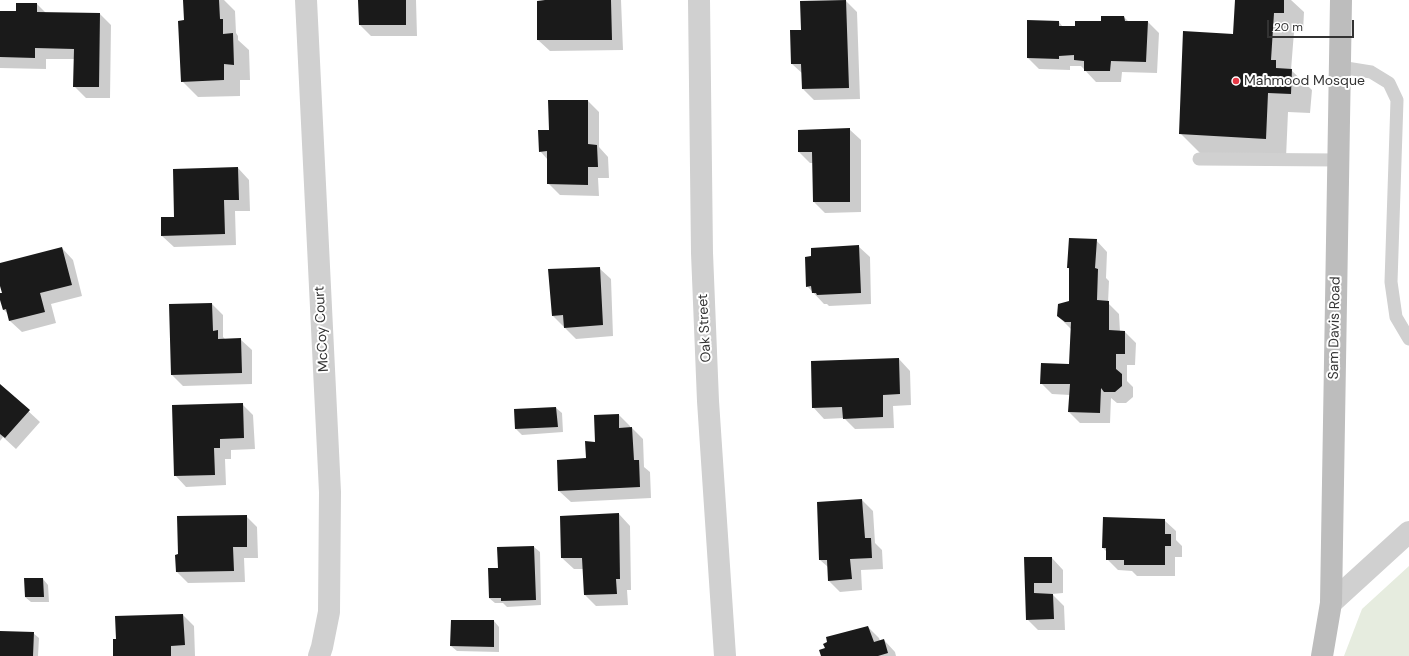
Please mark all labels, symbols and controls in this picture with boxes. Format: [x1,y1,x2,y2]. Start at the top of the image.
scale bar [1269,12,1356,38]
text: 20 m [1274,19,1303,35]
place label: Mahmood Mosque [1244,73,1365,89]
marker: Mahmood Mosque [1231,76,1241,86]
street label: Sam Davis Road [1326,276,1344,380]
street label: McCoy Court [311,286,333,372]
street label: Oak Street [695,293,715,363]

